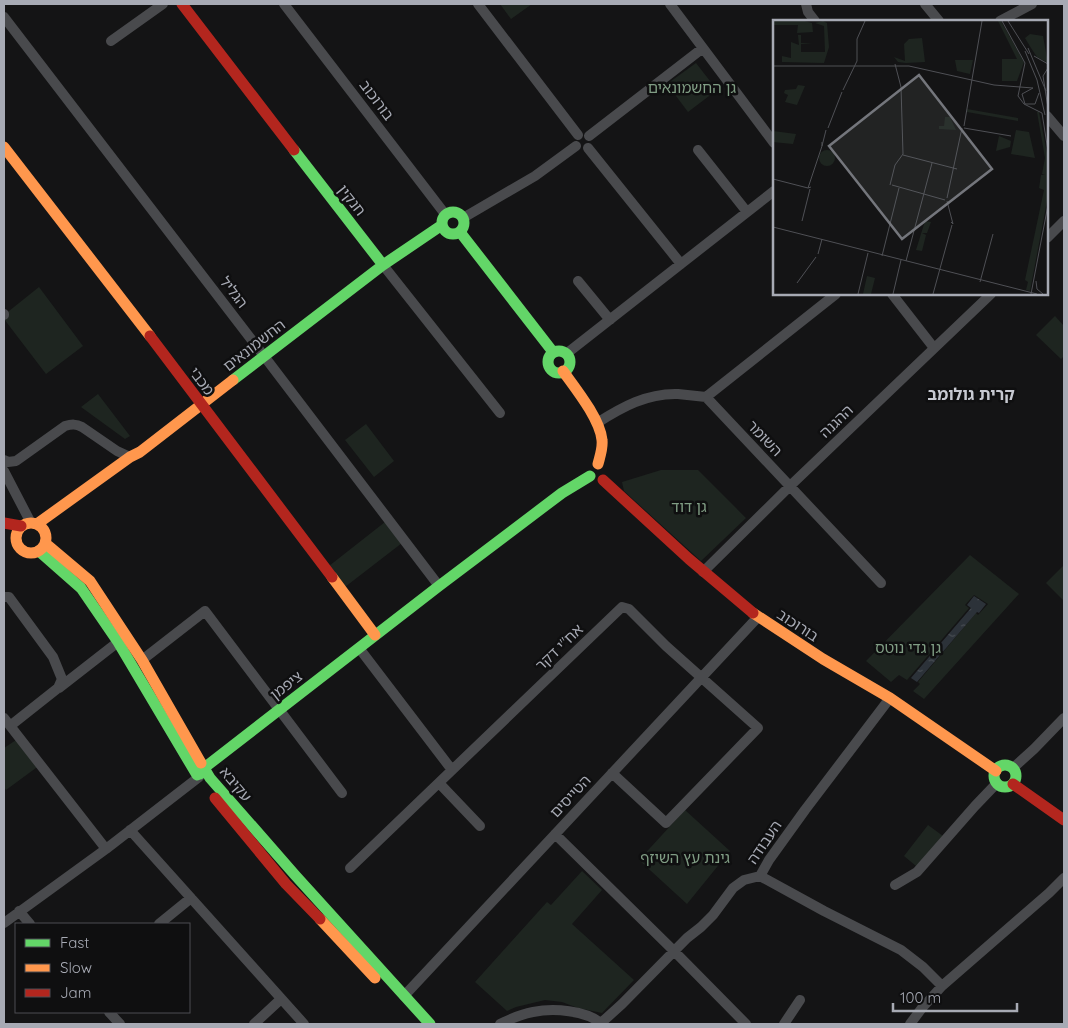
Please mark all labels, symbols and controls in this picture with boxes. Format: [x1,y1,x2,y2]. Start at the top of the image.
inset map [773,20,1048,295]
street label: בורוכוב [356,76,399,124]
park label: גן החשמונאים [648,78,737,97]
street label: חנקין [334,181,370,219]
street label: הגליל [216,272,252,312]
street label: החשמונאים [219,315,289,375]
street label: מכבי [185,363,219,399]
district label: קרית גולומב [927,384,1015,404]
street label: ההגנה [815,400,857,442]
street label: השומר [743,416,787,460]
park label: גן דוד [671,497,707,516]
street label: בורוכוב [774,604,823,646]
street label: אח''י דקר [531,620,587,674]
park label: גן גדי נוטס [875,638,941,657]
street label: ציפמן [266,666,306,704]
street label: עקיבא [216,763,256,805]
street label: הטייסים [545,771,595,821]
street label: העבודה [743,817,785,867]
park label: גינת עץ השיזף [640,848,730,867]
legend [15,923,190,1013]
text: Fast [60,933,89,952]
text: Slow [60,958,92,977]
scale bar [893,980,1017,1012]
text: Jam [60,983,91,1002]
text: 100 m [900,988,941,1007]

